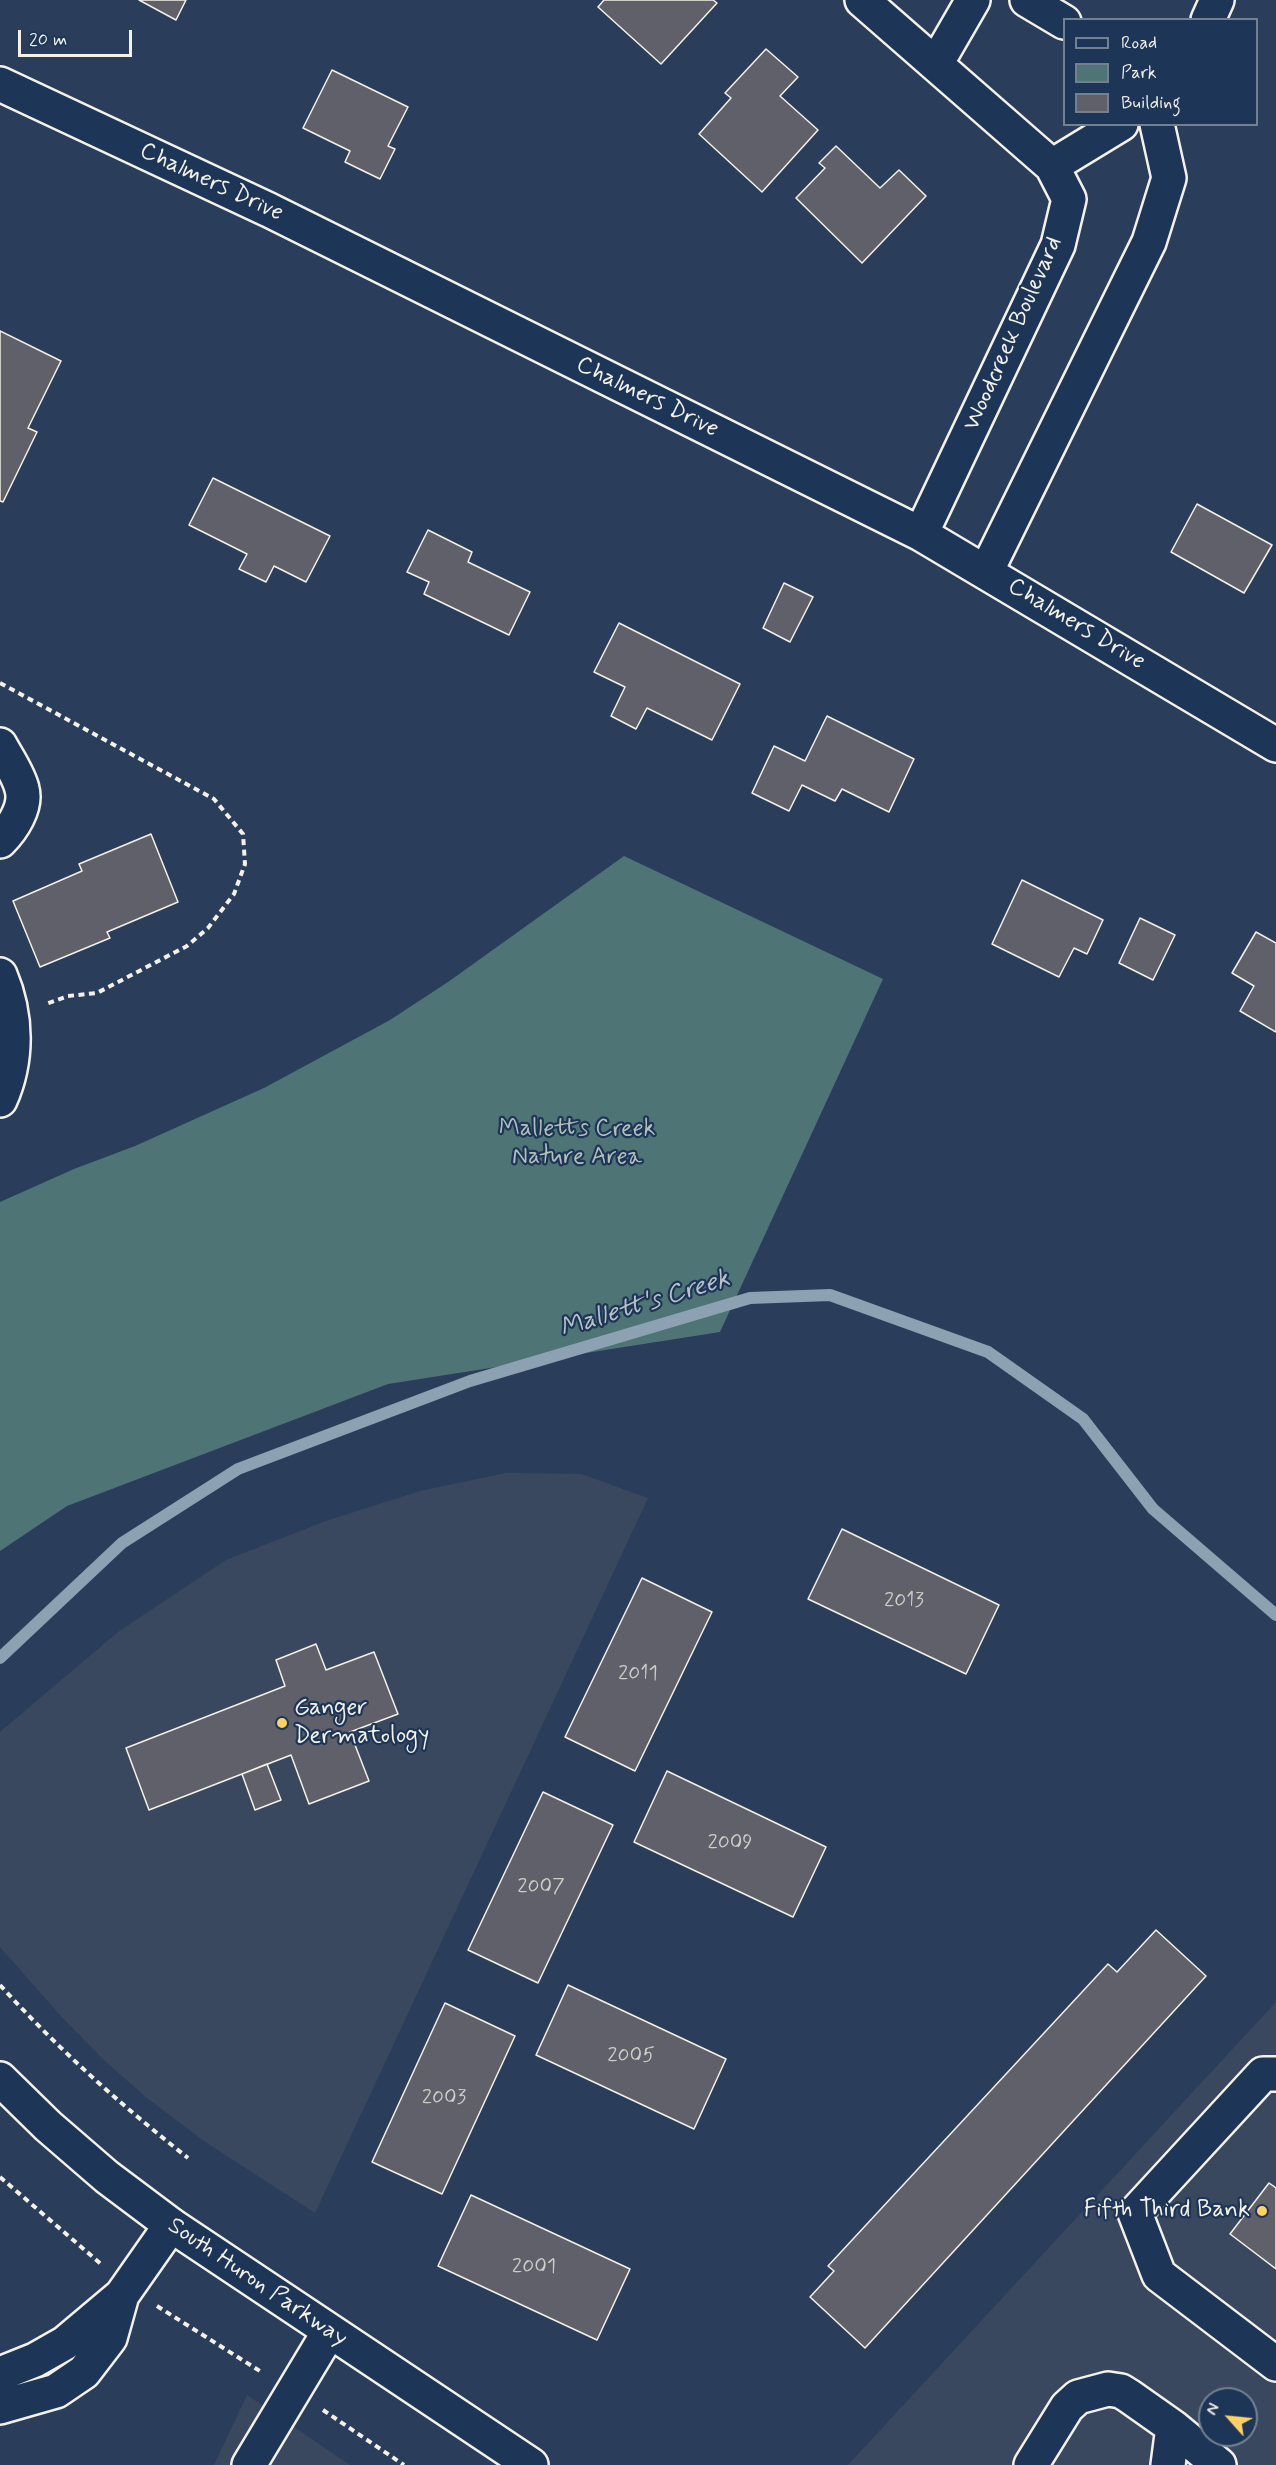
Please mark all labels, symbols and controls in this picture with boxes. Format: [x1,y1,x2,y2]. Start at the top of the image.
scale bar [21,18,135,56]
legend [1063,18,1258,126]
text: 20 m [29,28,67,52]
text: Road [1121,31,1157,55]
text: Park [1121,61,1157,85]
text: Building [1121,91,1181,115]
street label: Chalmers Drive [135,137,287,229]
street label: Woodcreek Boulevard [958,232,1070,436]
street label: Chalmers Drive [571,351,723,445]
street label: Chalmers Drive [1002,573,1150,677]
park label: Malletts Creek Nature Area [499,1116,655,1172]
water label: Mallett's Creek [556,1264,734,1346]
house number: 2013 [884,1589,924,1615]
house number: 2011 [618,1662,658,1688]
place label: Ganger Dermatology [294,1695,429,1751]
marker: Ganger Dermatology [275,1716,289,1730]
house number: 2009 [707,1831,753,1857]
house number: 2007 [517,1875,565,1901]
house number: 2005 [607,2044,655,2070]
house number: 2003 [422,2086,466,2112]
place label: Fifth Third Bank [1084,2197,1250,2225]
marker: Fifth Third Bank [1255,2204,1269,2218]
street label: South Huron Parkway [161,2212,353,2354]
house number: 2001 [512,2255,556,2281]
north arrow [1198,2387,1258,2447]
text: N [1202,2400,1225,2419]

